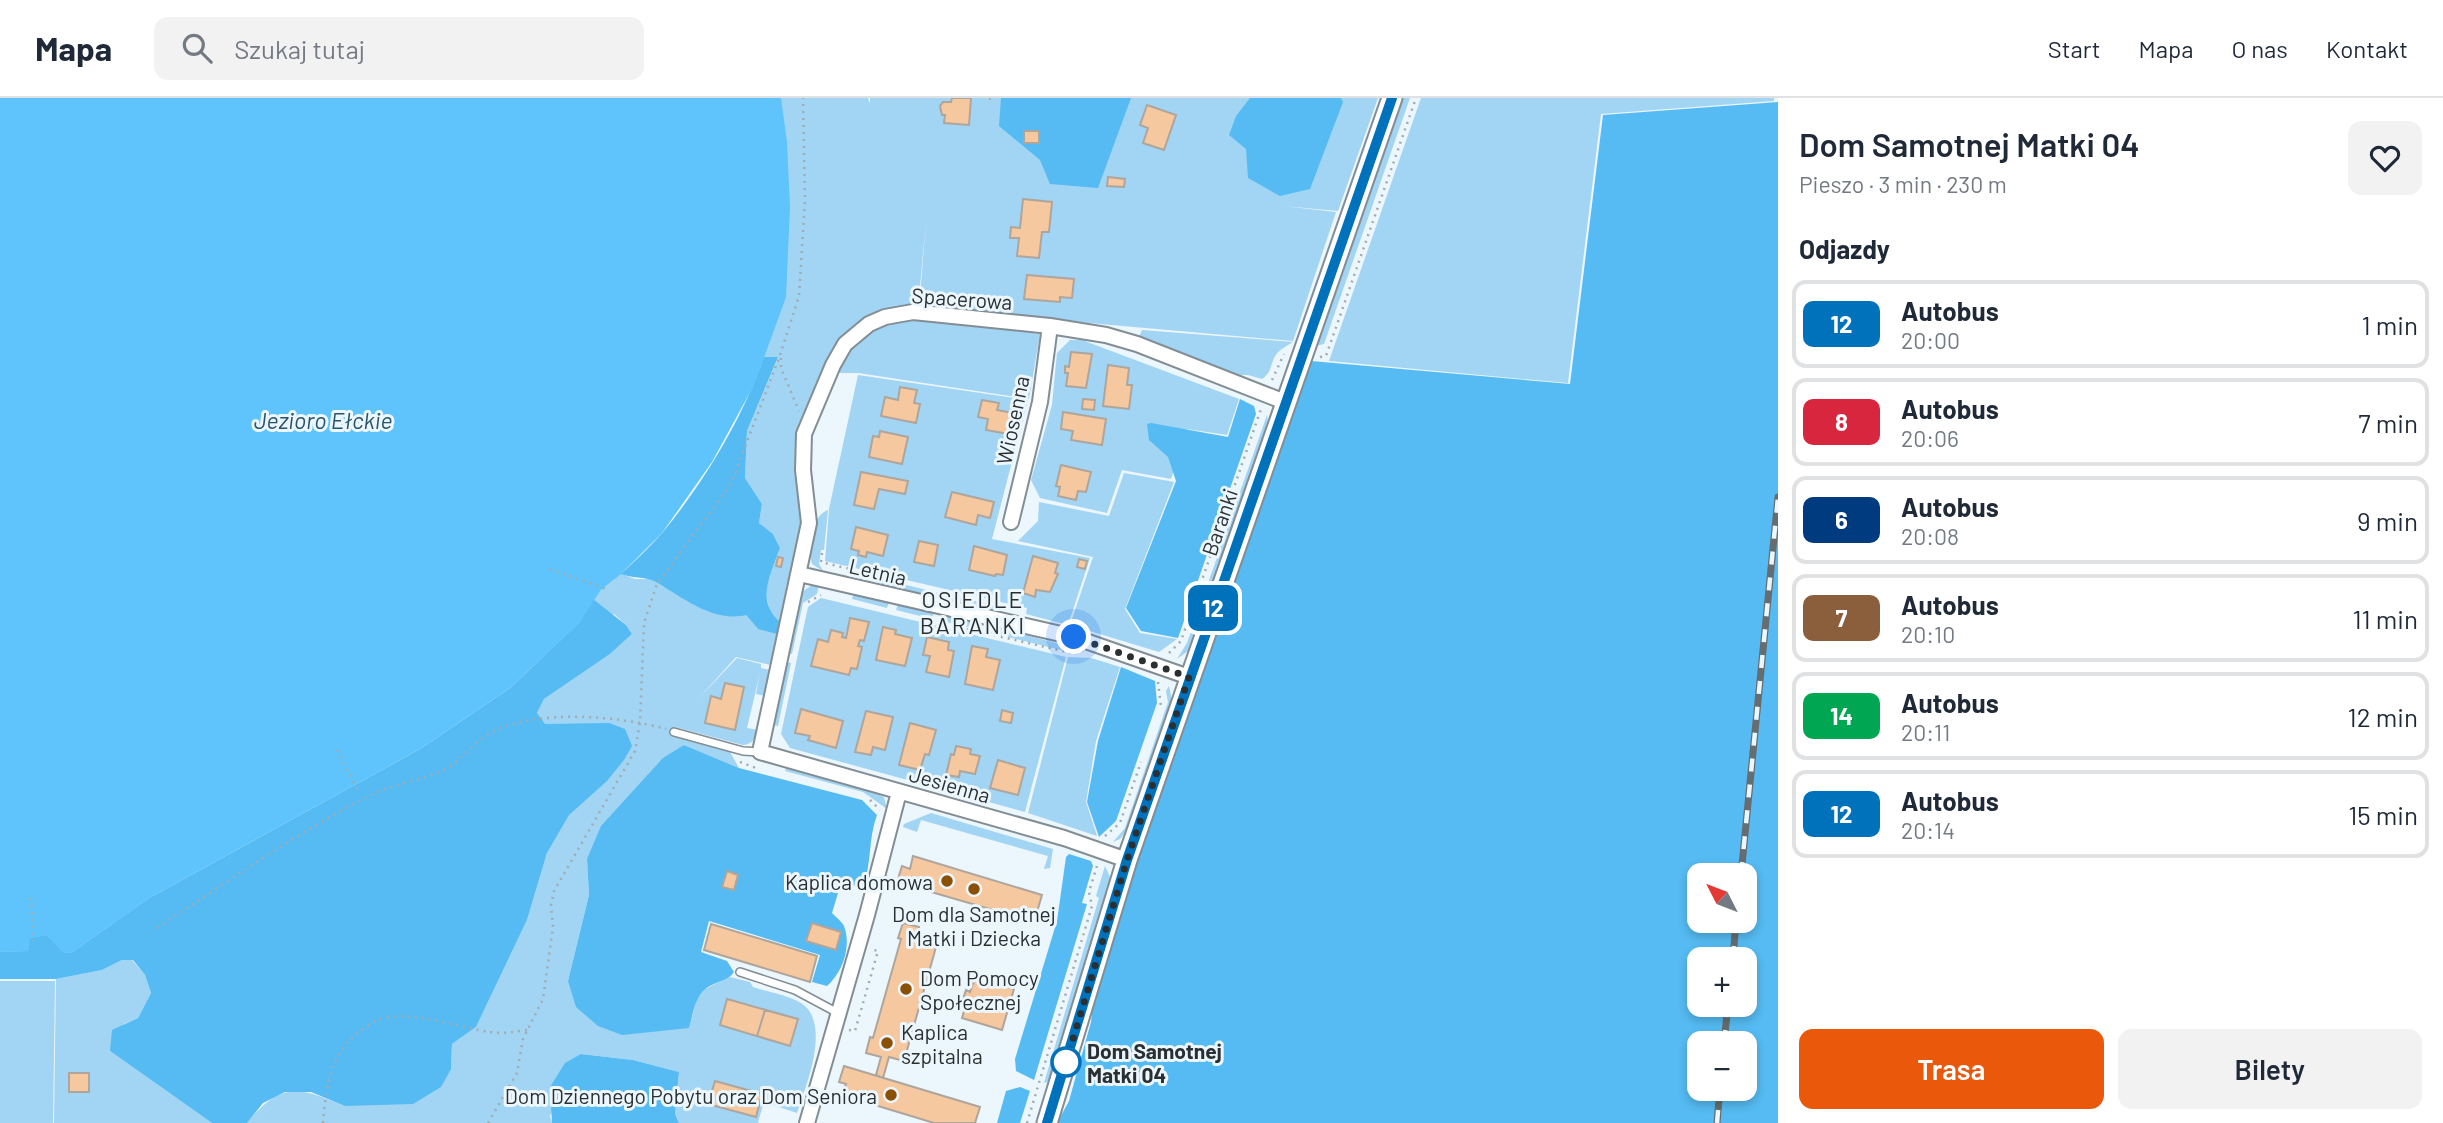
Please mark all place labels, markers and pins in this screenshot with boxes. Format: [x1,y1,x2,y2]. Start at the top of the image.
place label: Kaplica domowa [785,869,933,894]
marker: Kaplica domowa [939,873,955,889]
marker: Dom dla Samotnej Matki i Dziecka [966,881,982,897]
place label: Dom dla Samotnej Matki i Dziecka [892,901,1056,950]
place label: Dom Pomocy Społecznej [920,965,1039,1014]
marker: Dom Pomocy Społecznej [898,981,914,997]
place label: Kaplica szpitalna [901,1019,983,1068]
marker: Kaplica szpitalna [879,1035,895,1051]
place label: Dom Samotnej Matki 04 [1087,1038,1222,1087]
marker: Dom Samotnej Matki 04 [1051,1047,1081,1077]
place label: Dom Dziennego Pobytu oraz Dom Seniora [505,1083,877,1108]
marker: Dom Dziennego Pobytu oraz Dom Seniora [883,1087,899,1103]

